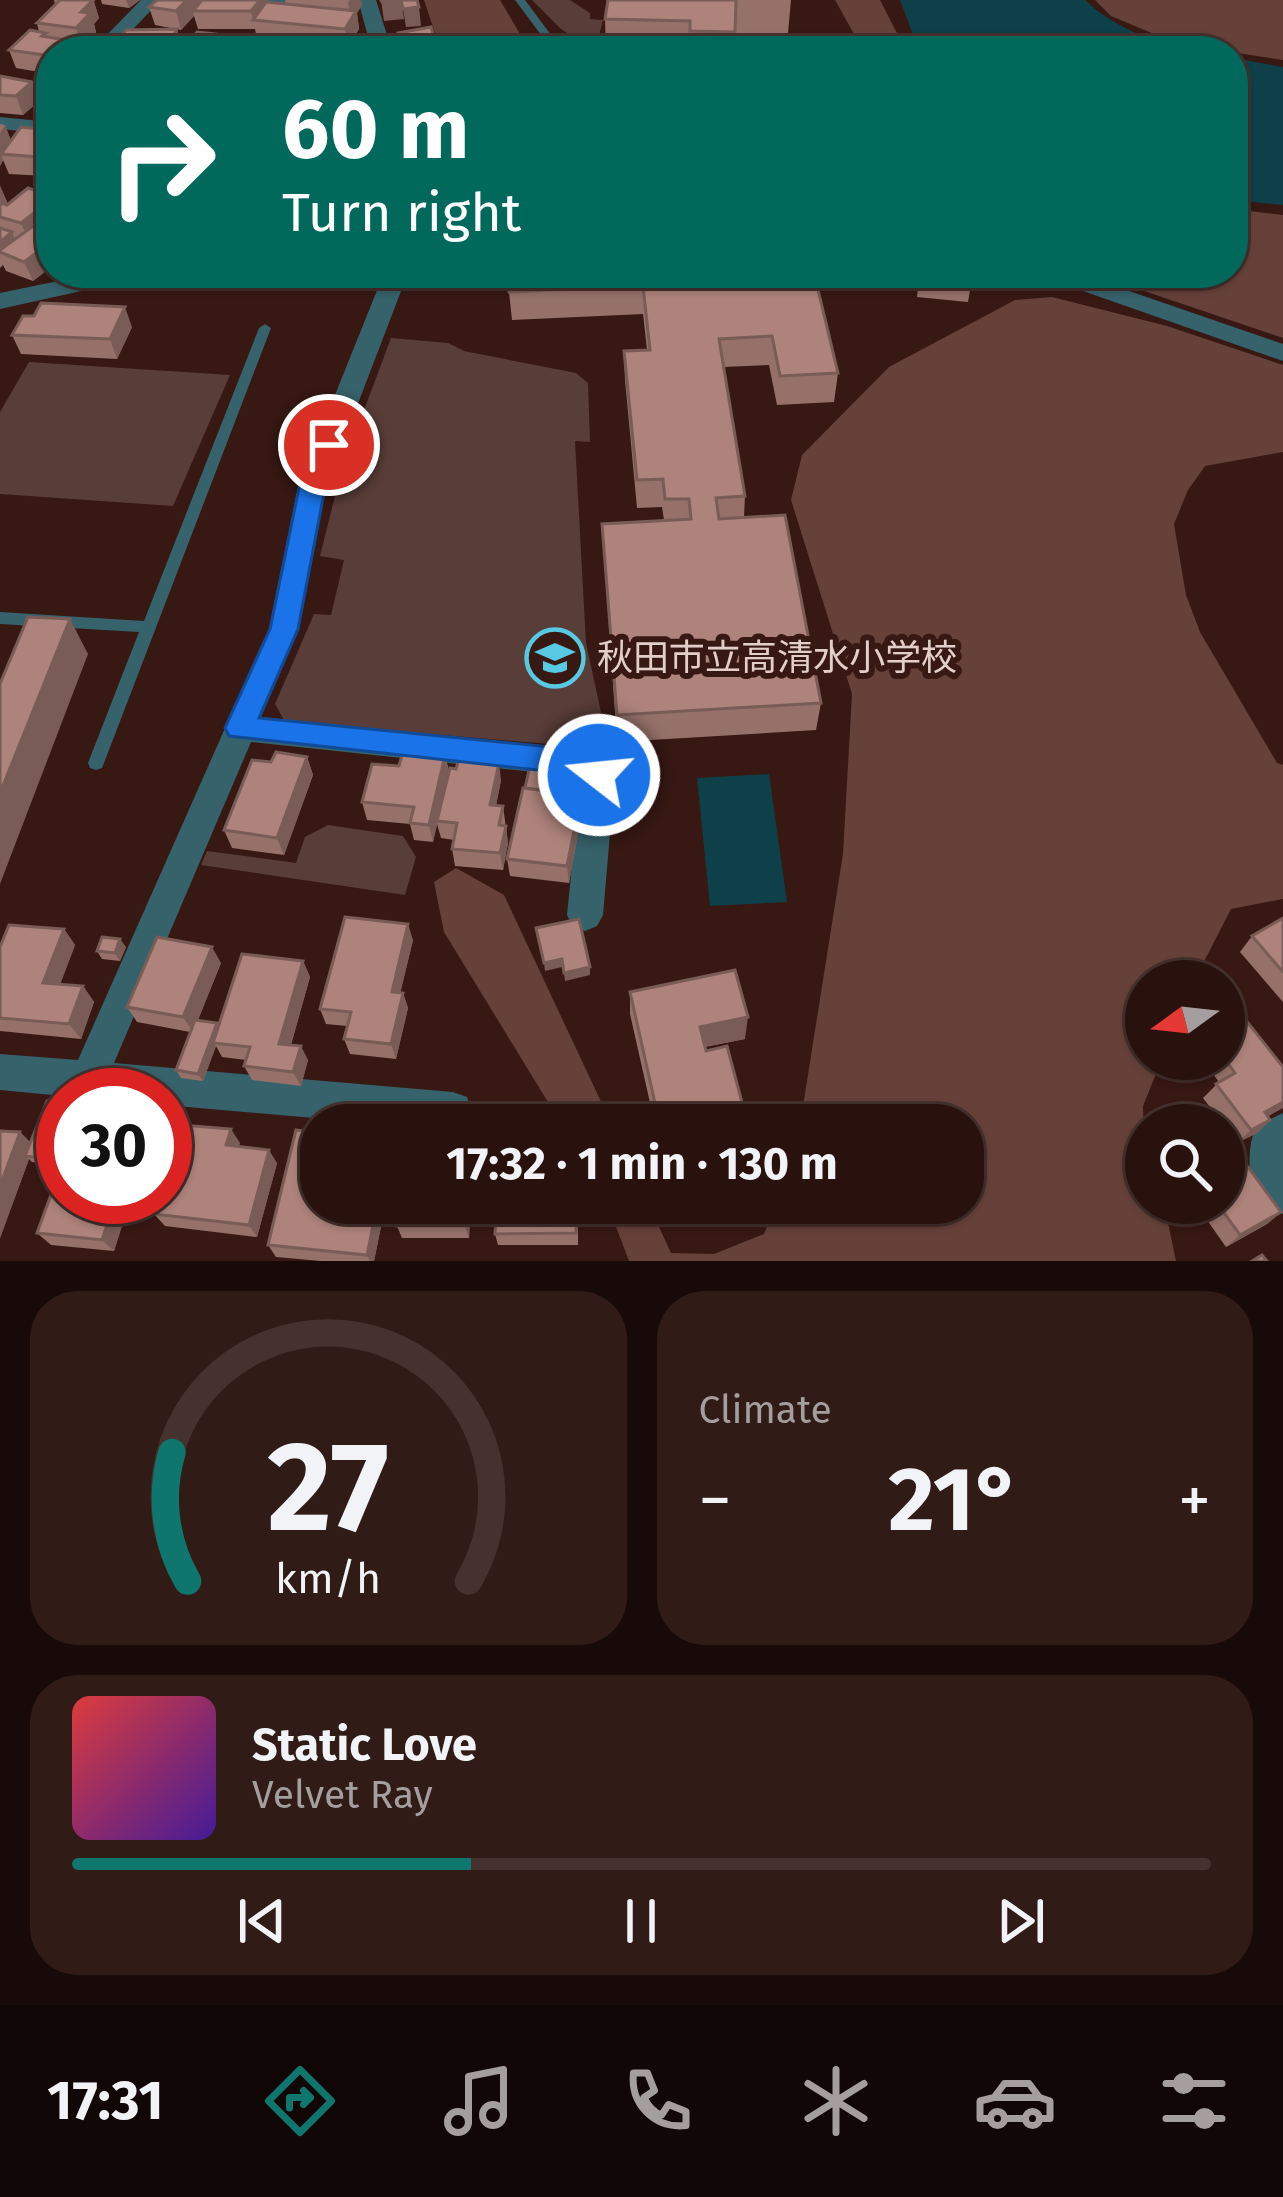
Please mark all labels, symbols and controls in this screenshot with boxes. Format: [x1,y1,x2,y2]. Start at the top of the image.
text: 60 m [282,79,469,180]
icon: right [84,84,240,240]
text: Turn right [282,181,521,245]
pin [278,394,380,496]
icon: arrive [296,412,362,478]
school or university icon: 秋田市立高清水小学校 [524,627,586,689]
place label: 秋田市立高清水小学校 [597,636,957,680]
position arrow [536,712,662,838]
north arrow [1125,960,1245,1080]
map controls [1125,960,1245,1224]
speed limit sign: 30 [36,1068,192,1224]
button: search [1125,1104,1245,1224]
text: 17:32 · 1 min · 130 m [446,1137,838,1191]
text: Climate [699,1387,832,1433]
text: 27 [267,1413,389,1563]
text: 21° [888,1446,1021,1554]
text: − [699,1461,732,1540]
text: + [1178,1461,1211,1540]
text: km/h [275,1553,381,1604]
text: Static Love [252,1718,477,1772]
text: Velvet Ray [252,1772,433,1818]
icon: previous [229,1888,295,1954]
icon: pause [608,1888,674,1954]
icon: next [988,1888,1054,1954]
icon: directions [258,2059,342,2143]
icon: music [437,2059,521,2143]
icon: phone [616,2059,700,2143]
icon: climate [794,2059,878,2143]
icon: car [973,2059,1057,2143]
icon: filters [1152,2059,1236,2143]
text: 17:31 [47,2069,163,2133]

